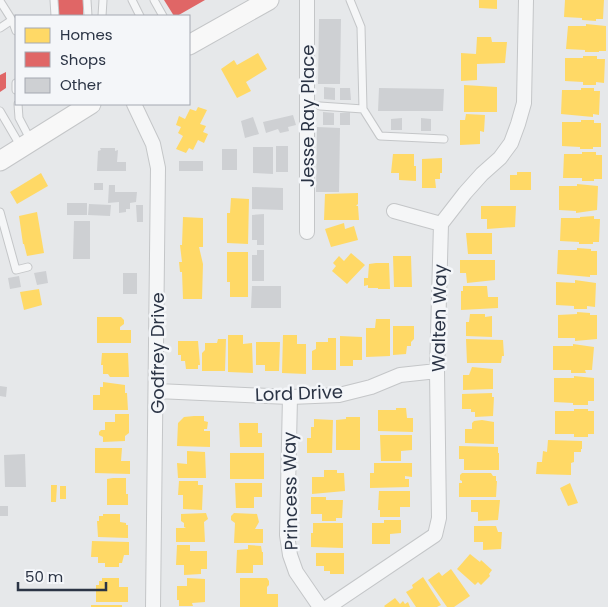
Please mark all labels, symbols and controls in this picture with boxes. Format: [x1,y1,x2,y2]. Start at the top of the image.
legend [15,15,190,105]
text: Homes [60,24,113,45]
street label: Jesse Ray Place [295,45,320,187]
text: Shops [60,49,106,70]
text: Other [60,74,102,95]
street label: Walten Way [426,264,452,372]
street label: Godfrey Drive [145,292,170,414]
street label: Lord Drive [255,379,343,407]
street label: Princess Way [276,431,304,551]
scale bar [18,560,105,592]
text: 50 m [25,566,63,587]

